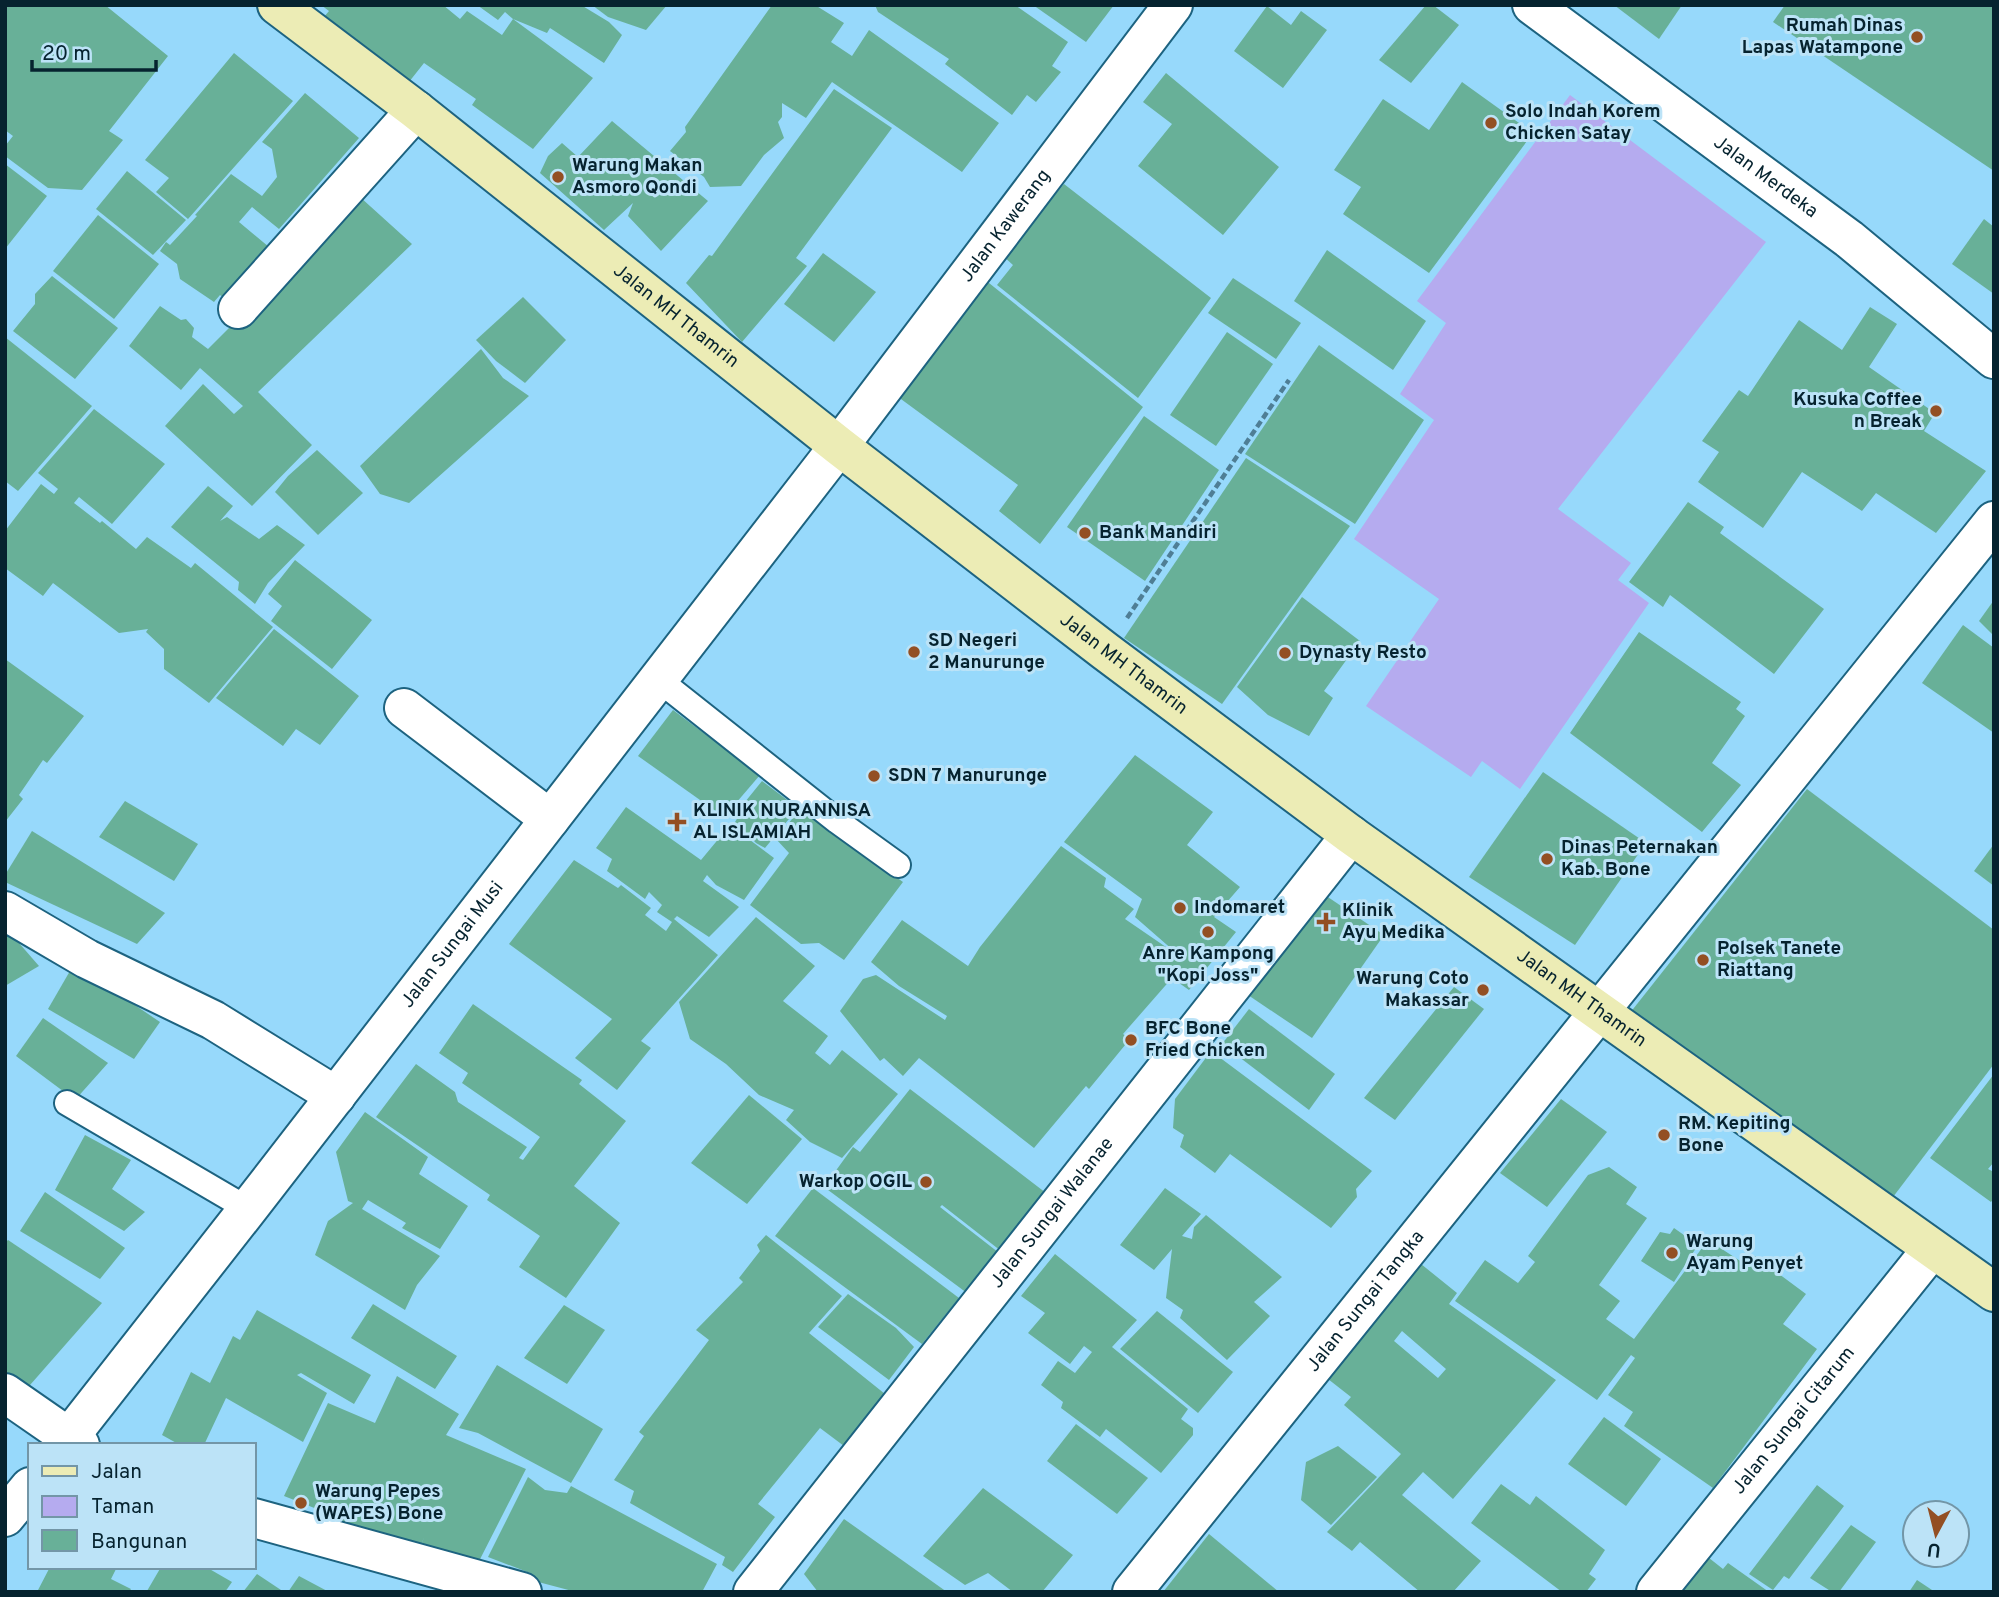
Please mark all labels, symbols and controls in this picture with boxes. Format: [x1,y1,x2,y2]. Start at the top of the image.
place label: Rumah Dinas Lapas Watampone [1742,14,1903,60]
scale bar [32,28,156,72]
marker: Rumah Dinas Lapas Watampone [1909,29,1925,45]
text: 20 m [42,41,91,68]
place label: Solo Indah Korem Chicken Satay [1505,100,1661,146]
marker: Solo Indah Korem Chicken Satay [1483,115,1499,131]
street label: Jalan Merdeka [1708,131,1822,224]
place label: Warung Makan Asmoro Qondi [572,154,703,200]
street label: Jalan Kawerang [955,165,1056,287]
marker: Warung Makan Asmoro Qondi [550,169,566,185]
street label: Jalan MH Thamrin [608,259,744,374]
place label: Kusuka Coffee n Break [1793,388,1922,434]
marker: Kusuka Coffee n Break [1928,403,1944,419]
place label: Bank Mandiri [1099,521,1217,545]
marker: Bank Mandiri [1077,525,1093,541]
street label: Jalan MH Thamrin [1055,608,1192,720]
place label: SD Negeri 2 Manurunge [928,629,1045,675]
place label: Dynasty Resto [1299,641,1427,665]
marker: SD Negeri 2 Manurunge [906,644,922,660]
marker: Dynasty Resto [1277,645,1293,661]
place label: SDN 7 Manurunge [888,764,1047,788]
marker: SDN 7 Manurunge [866,768,882,784]
place label: KLINIK NURANNISA AL ISLAMIAH [693,799,872,845]
marker: KLINIK NURANNISA AL ISLAMIAH [667,812,687,832]
place label: Dinas Peternakan Kab. Bone [1561,836,1718,882]
marker: Dinas Peternakan Kab. Bone [1539,851,1555,867]
street label: Jalan Sungai Musi [396,877,509,1013]
place label: Indomaret [1194,896,1285,920]
place label: Klinik Ayu Medika [1342,899,1445,945]
marker: Indomaret [1172,900,1188,916]
marker: Klinik Ayu Medika [1316,912,1336,932]
marker: Anre Kampong "Kopi Joss" [1200,924,1216,940]
place label: Polsek Tanete Riattang [1717,937,1841,983]
place label: Anre Kampong "Kopi Joss" [1142,942,1274,988]
street label: Jalan MH Thamrin [1511,944,1651,1053]
marker: Polsek Tanete Riattang [1695,952,1711,968]
place label: Warung Coto Makassar [1356,967,1469,1013]
marker: Warung Coto Makassar [1475,982,1491,998]
place label: BFC Bone Fried Chicken [1145,1017,1265,1063]
marker: BFC Bone Fried Chicken [1123,1032,1139,1048]
place label: RM. Kepiting Bone [1678,1112,1790,1158]
marker: RM. Kepiting Bone [1656,1127,1672,1143]
street label: Jalan Sungai Walanae [985,1133,1119,1293]
place label: Warkop OGIL [799,1170,912,1194]
marker: Warkop OGIL [918,1174,934,1190]
street label: Jalan Sungai Tangka [1302,1226,1430,1377]
place label: Warung Ayam Penyet [1686,1230,1803,1276]
marker: Warung Ayam Penyet [1664,1245,1680,1261]
street label: Jalan Sungai Citarum [1727,1342,1861,1499]
legend [28,1443,256,1569]
text: Jalan [91,1459,142,1486]
place label: Warung Pepes (WAPES) Bone [315,1480,443,1526]
text: Taman [91,1494,154,1521]
marker: Warung Pepes (WAPES) Bone [293,1495,309,1511]
north arrow [1901,1499,1971,1569]
text: Bangunan [91,1529,187,1556]
text: U [1926,1536,1942,1562]

